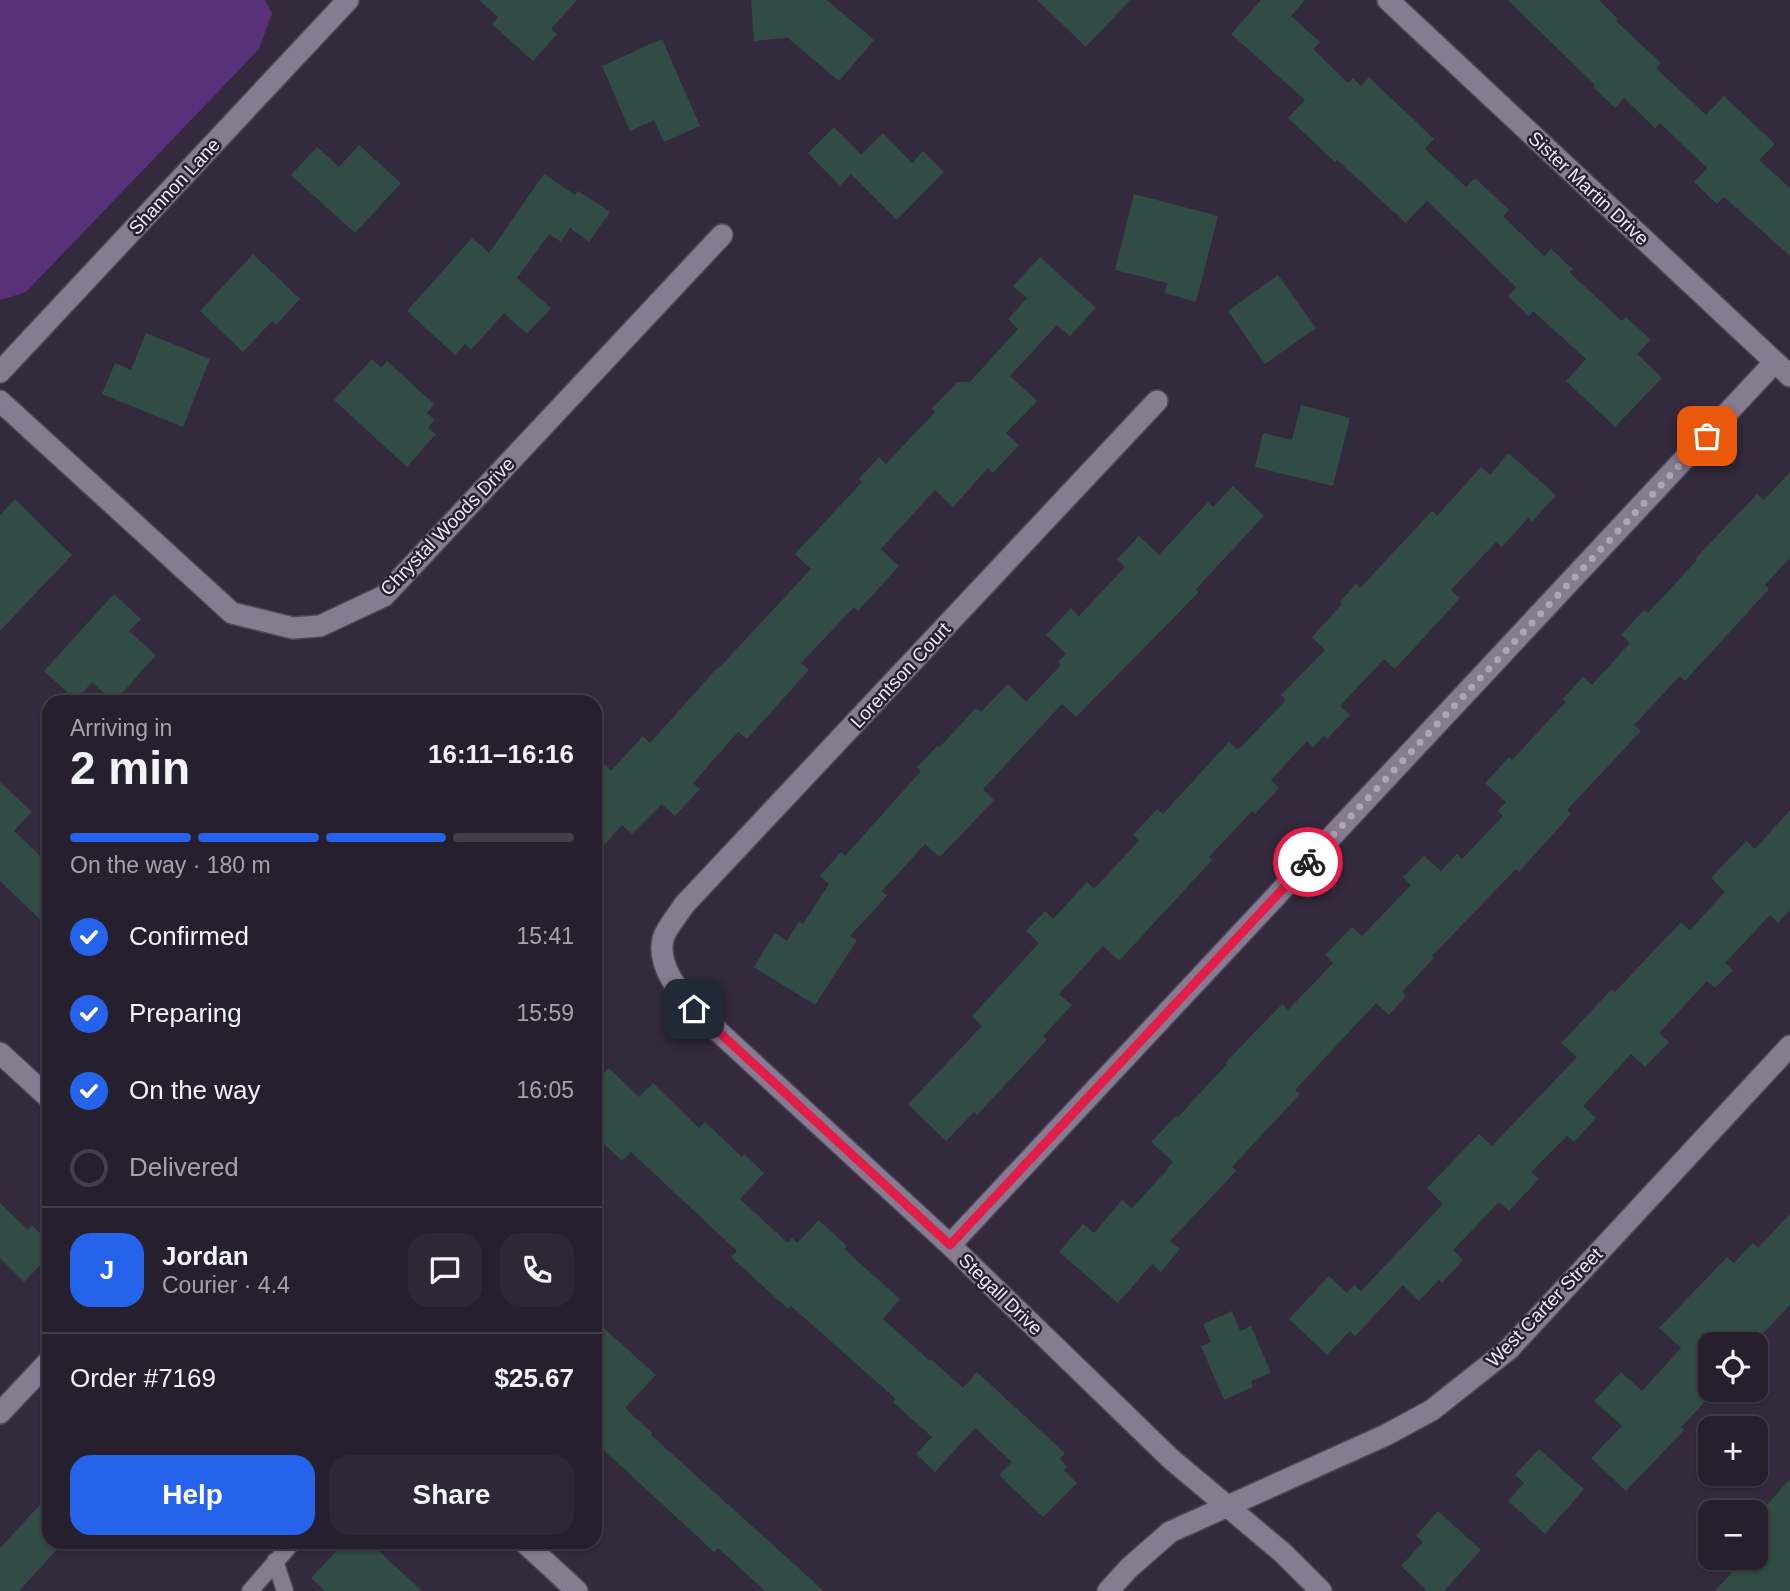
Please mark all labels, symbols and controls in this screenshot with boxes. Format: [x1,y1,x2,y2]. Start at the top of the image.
street label: Sister Martin Drive [1524,127,1653,249]
street label: Shannon Lane [125,134,224,239]
pin [1677,406,1737,466]
icon: bag [1688,417,1726,455]
street label: Chrystal Woods Drive [376,453,519,600]
street label: Lorentson Court [846,618,955,732]
text: Arriving in [70,715,172,741]
text: 16:11–16:16 [428,739,574,769]
text: 2 min [70,742,190,794]
courier [1273,827,1343,897]
icon: bike [1289,843,1327,881]
text: On the way · 180 m [70,852,271,878]
icon: check [70,918,108,956]
text: Confirmed [129,921,249,951]
text: 15:41 [516,923,574,949]
pin [664,979,724,1039]
icon: home [675,990,713,1028]
icon: check [70,995,108,1033]
text: Preparing [129,998,242,1028]
text: 15:59 [516,1000,574,1026]
icon: check [70,1072,108,1110]
text: On the way [129,1075,261,1105]
text: 16:05 [516,1077,574,1103]
text: Delivered [129,1152,239,1182]
button: chat [408,1233,482,1307]
button: phone [500,1233,574,1307]
text: Jordan [162,1241,249,1271]
street label: West Carter Street [1482,1243,1607,1371]
street label: Stegall Drive [955,1249,1047,1339]
text: J [100,1255,114,1285]
text: Courier · 4.4 [162,1272,290,1298]
map controls [1698,1332,1768,1570]
button: locate [1698,1332,1768,1402]
text: Order #7169 [70,1363,216,1393]
text: $25.67 [494,1363,574,1393]
button: + [1698,1416,1768,1486]
button: Help [70,1455,315,1535]
button: Share [329,1455,574,1535]
button: − [1698,1500,1768,1570]

